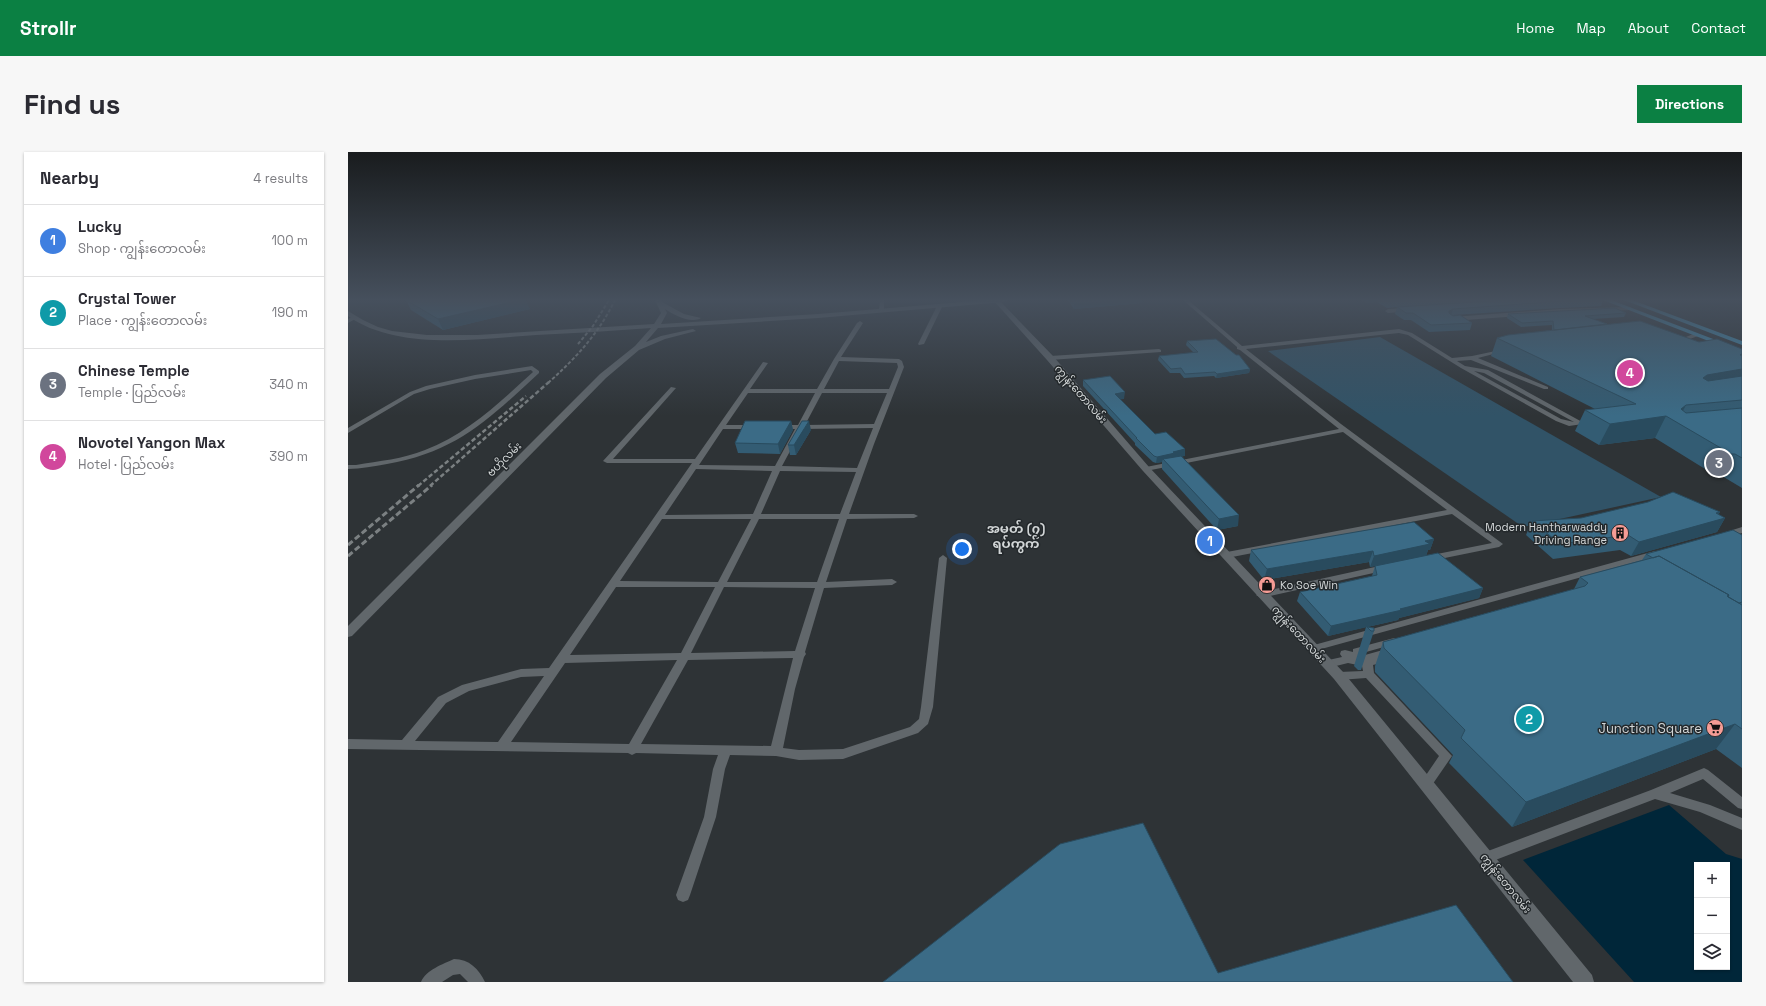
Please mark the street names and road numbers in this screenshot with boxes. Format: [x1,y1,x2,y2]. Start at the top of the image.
street label: ကျွန်းတောလမ်း [1049,362,1110,428]
street label: ဗဟိုလမ်း [484,439,526,481]
street label: ကျွန်းတောလမ်း [1267,603,1329,668]
street label: ကျွန်းတောလမ်း [1475,850,1535,918]

